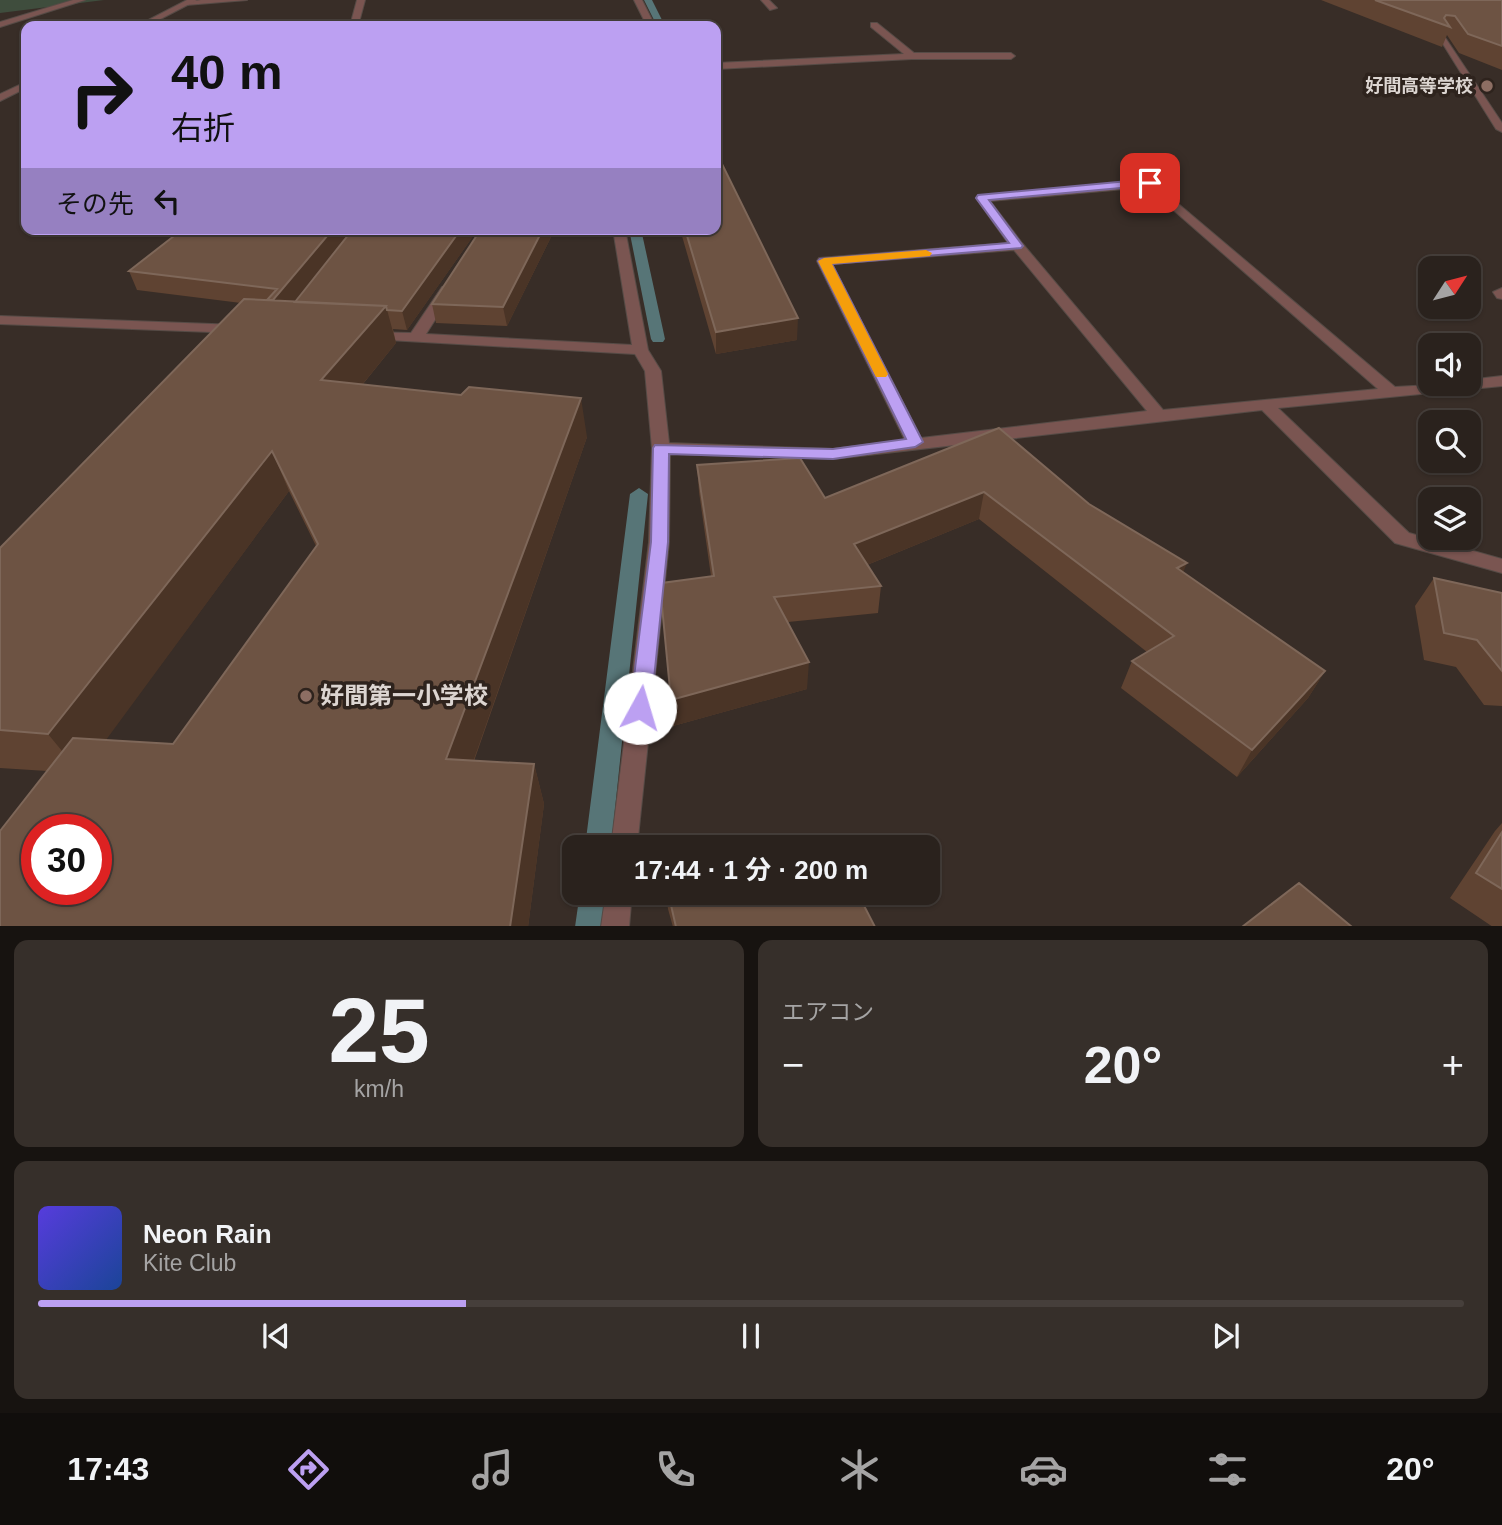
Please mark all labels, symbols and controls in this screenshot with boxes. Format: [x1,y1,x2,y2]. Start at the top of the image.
text: 40 m [171,45,283,99]
icon: right [56,49,147,140]
place label: 好間高等学校 [1365,76,1473,96]
marker: 好間高等学校 [1479,78,1495,94]
text: 右折 [171,110,235,146]
pin [1120,153,1180,213]
icon: arrive [1131,164,1169,202]
icon: left [148,182,186,220]
text: その先 [56,189,134,219]
north arrow [1418,256,1480,318]
map controls [1418,256,1481,550]
button: sound [1418,333,1481,396]
button: search [1418,410,1481,473]
button: layers [1418,487,1481,550]
position arrow [603,671,677,745]
place label: 好間第一小学校 [320,682,488,709]
marker: 好間第一小学校 [298,688,314,704]
speed limit sign: 30 [21,814,112,905]
text: 17:44 · 1 分 · 200 m [634,855,868,885]
text: 25 [328,980,430,1081]
text: エアコン [782,999,874,1025]
text: 20° [1084,1036,1162,1094]
text: − [782,1044,804,1086]
text: + [1442,1044,1464,1086]
text: km/h [354,1076,404,1102]
text: Neon Rain [143,1219,272,1249]
text: Kite Club [143,1250,236,1276]
icon: previous [257,1317,295,1355]
icon: pause [732,1317,770,1355]
icon: next [1207,1317,1245,1355]
icon: directions [284,1445,333,1494]
icon: music [468,1445,517,1494]
icon: phone [651,1445,700,1494]
icon: climate [835,1445,884,1494]
icon: car [1019,1445,1068,1494]
icon: filters [1203,1445,1252,1494]
text: 17:43 [67,1451,149,1487]
text: 20° [1386,1451,1435,1487]

